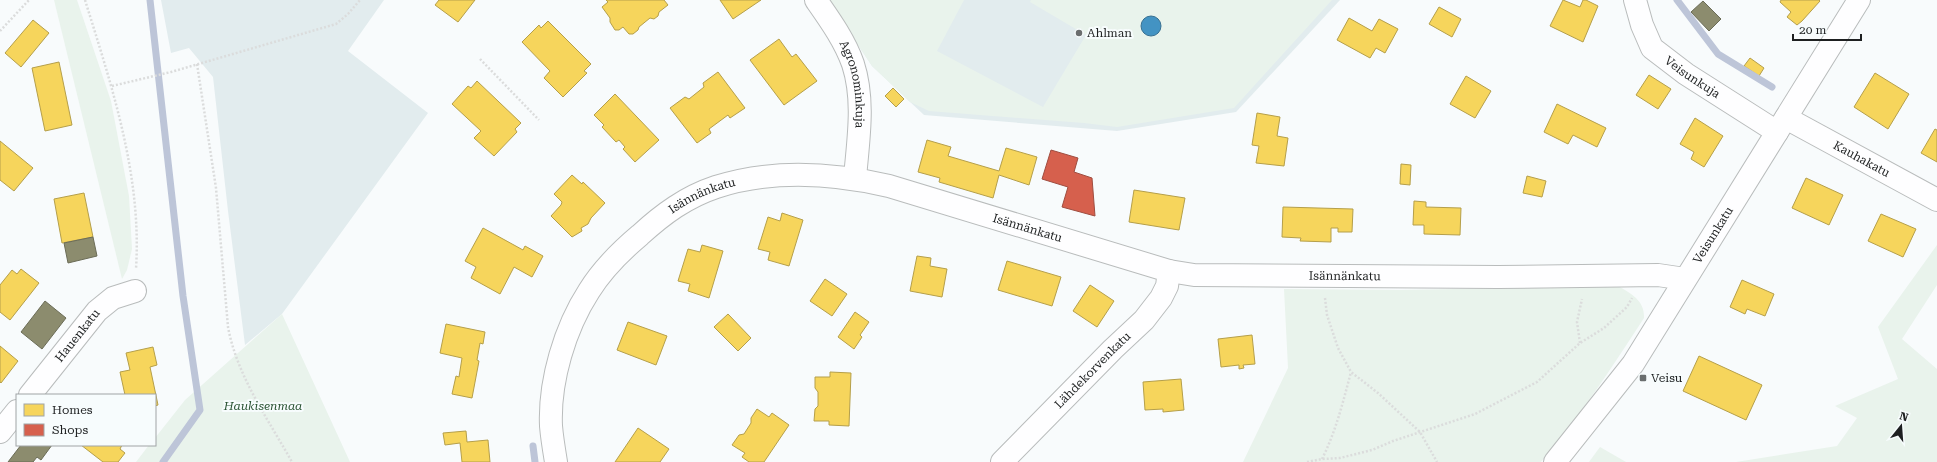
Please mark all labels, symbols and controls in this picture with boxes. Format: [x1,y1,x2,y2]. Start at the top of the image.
scale bar [1793,16,1861,42]
text: 20 m [1799,23,1826,37]
place label: Ahlman [1087,26,1132,40]
marker: Ahlman [1074,28,1084,38]
street label: Agronominkuja [836,38,867,129]
street label: Veisunkuja [1662,53,1723,101]
street label: Kauhakatu [1831,138,1893,180]
street label: Isännänkatu [666,175,737,216]
street label: Veisunkatu [1690,204,1736,266]
street label: Isännänkatu [991,211,1064,245]
street label: Isännänkatu [1309,269,1381,283]
street label: Hauenkatu [52,306,103,365]
street label: Lähdekorvenkatu [1052,329,1134,411]
place label: Veisu [1651,371,1683,385]
marker: Veisu [1638,373,1648,383]
legend [16,394,156,446]
park label: Haukisenmaa [223,399,302,413]
text: Homes [52,403,93,417]
north arrow [1881,406,1921,446]
text: N [1898,409,1910,425]
text: Shops [52,423,88,437]

